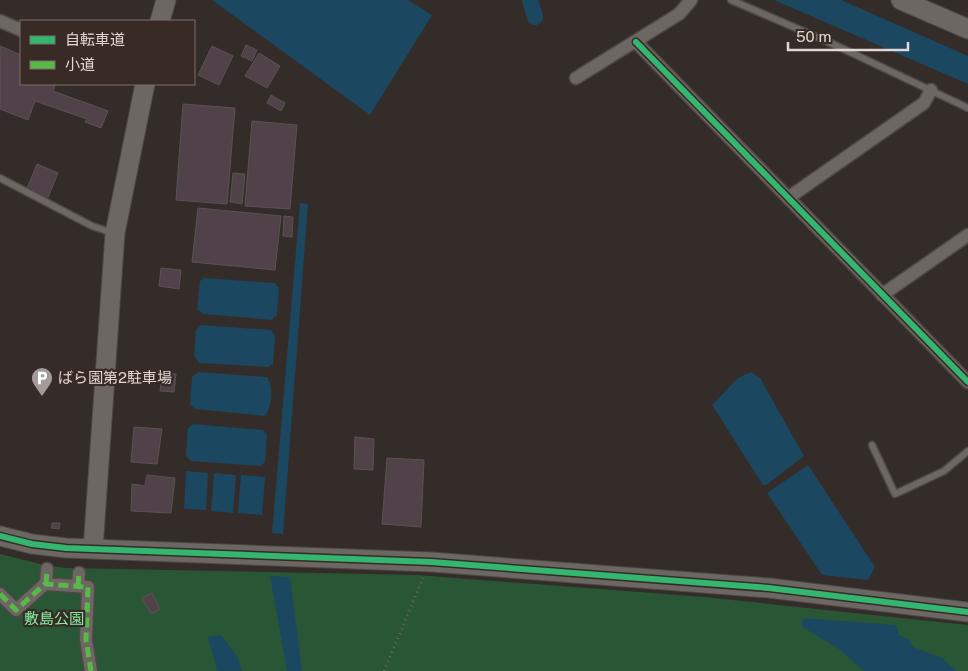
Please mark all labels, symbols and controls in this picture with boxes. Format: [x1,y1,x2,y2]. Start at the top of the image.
legend [20,20,195,85]
scale bar [788,20,908,52]
text: 50 m [796,28,831,45]
text: 自転車道 [65,31,125,48]
text: 小道 [65,56,95,73]
parking icon: ばら園第2駐車場 [30,366,54,397]
place label: ばら園第2駐車場 [58,369,172,386]
park label: 敷島公園 [24,610,84,627]

